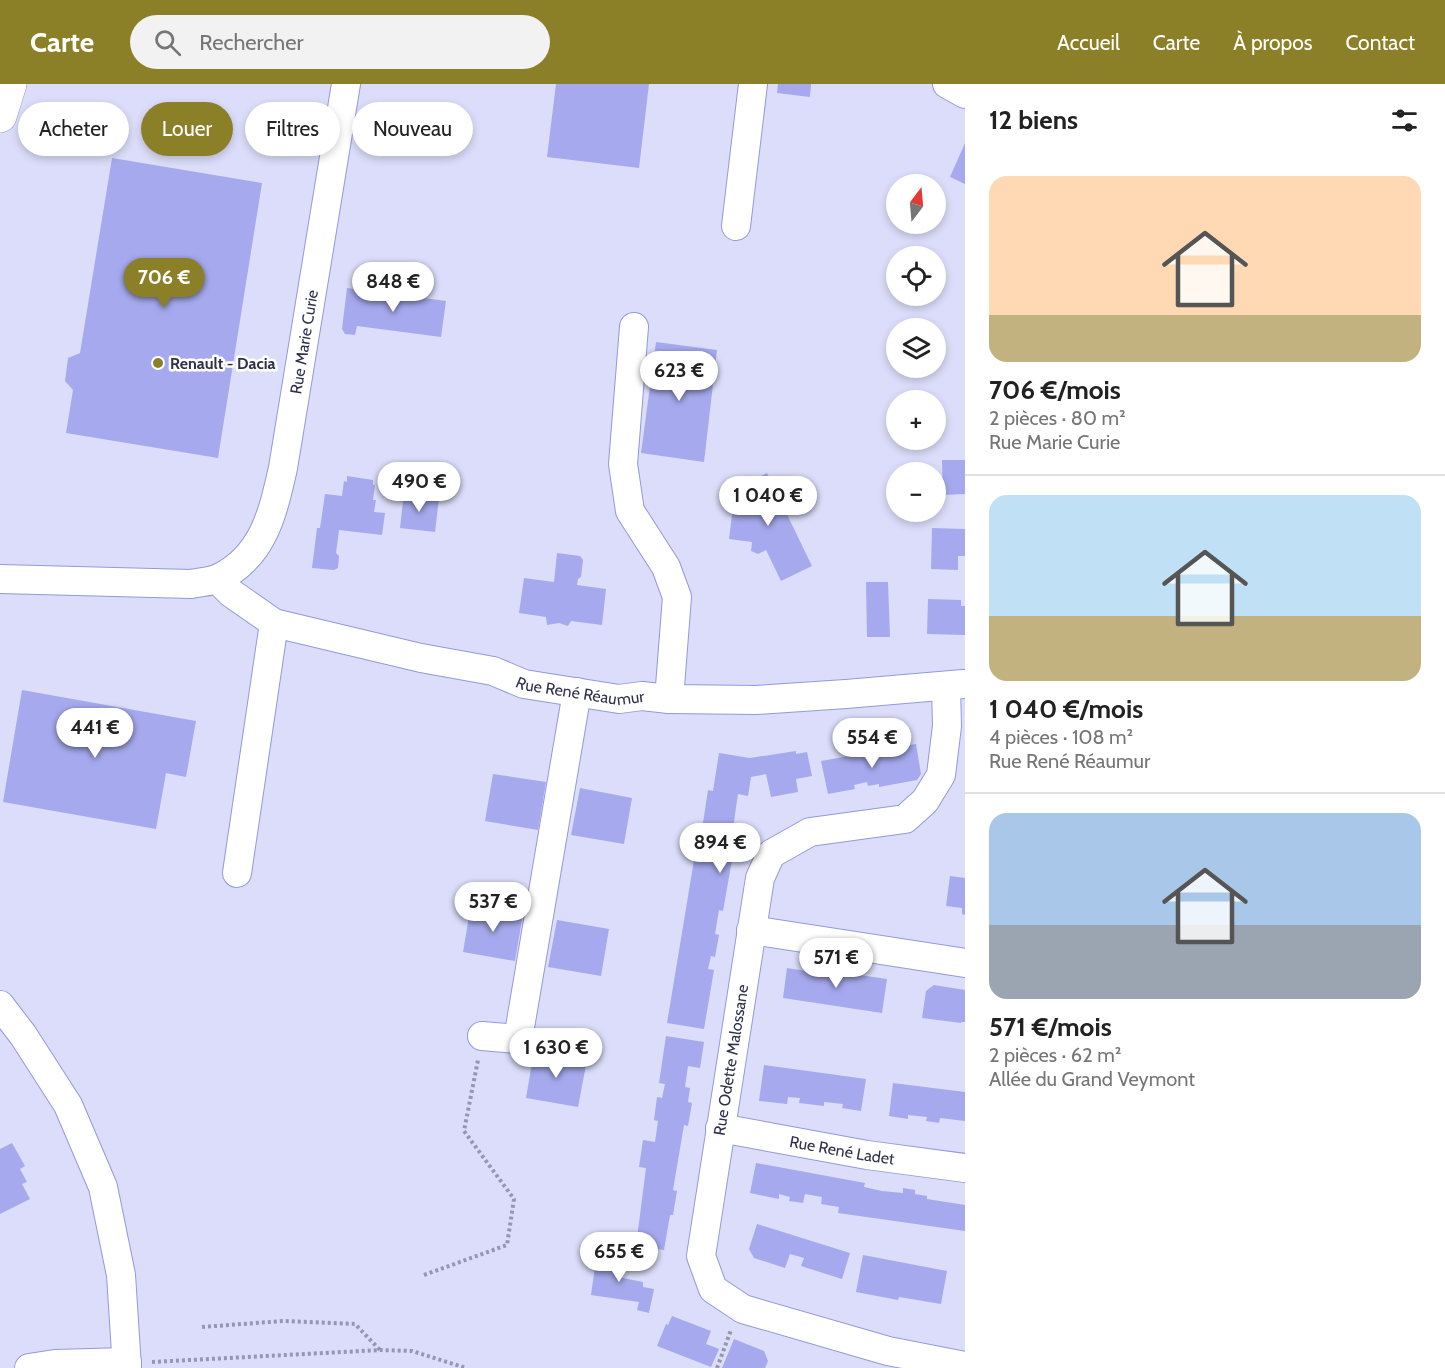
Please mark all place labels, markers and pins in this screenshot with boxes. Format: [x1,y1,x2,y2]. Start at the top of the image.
pin: 706 € [122,258,206,309]
pin: 848 € [351,262,435,313]
pin: 623 € [637,351,721,402]
place label: Renault - Dacia [170,354,276,373]
marker: Renault - Dacia [151,356,165,370]
pin: 490 € [377,462,461,513]
pin: 1 040 € [713,476,823,527]
pin: 441 € [53,708,137,759]
pin: 554 € [830,718,914,769]
pin: 894 € [678,823,762,874]
pin: 537 € [451,882,535,933]
pin: 571 € [794,938,878,989]
pin: 1 630 € [501,1028,611,1079]
pin: 655 € [577,1232,661,1283]

